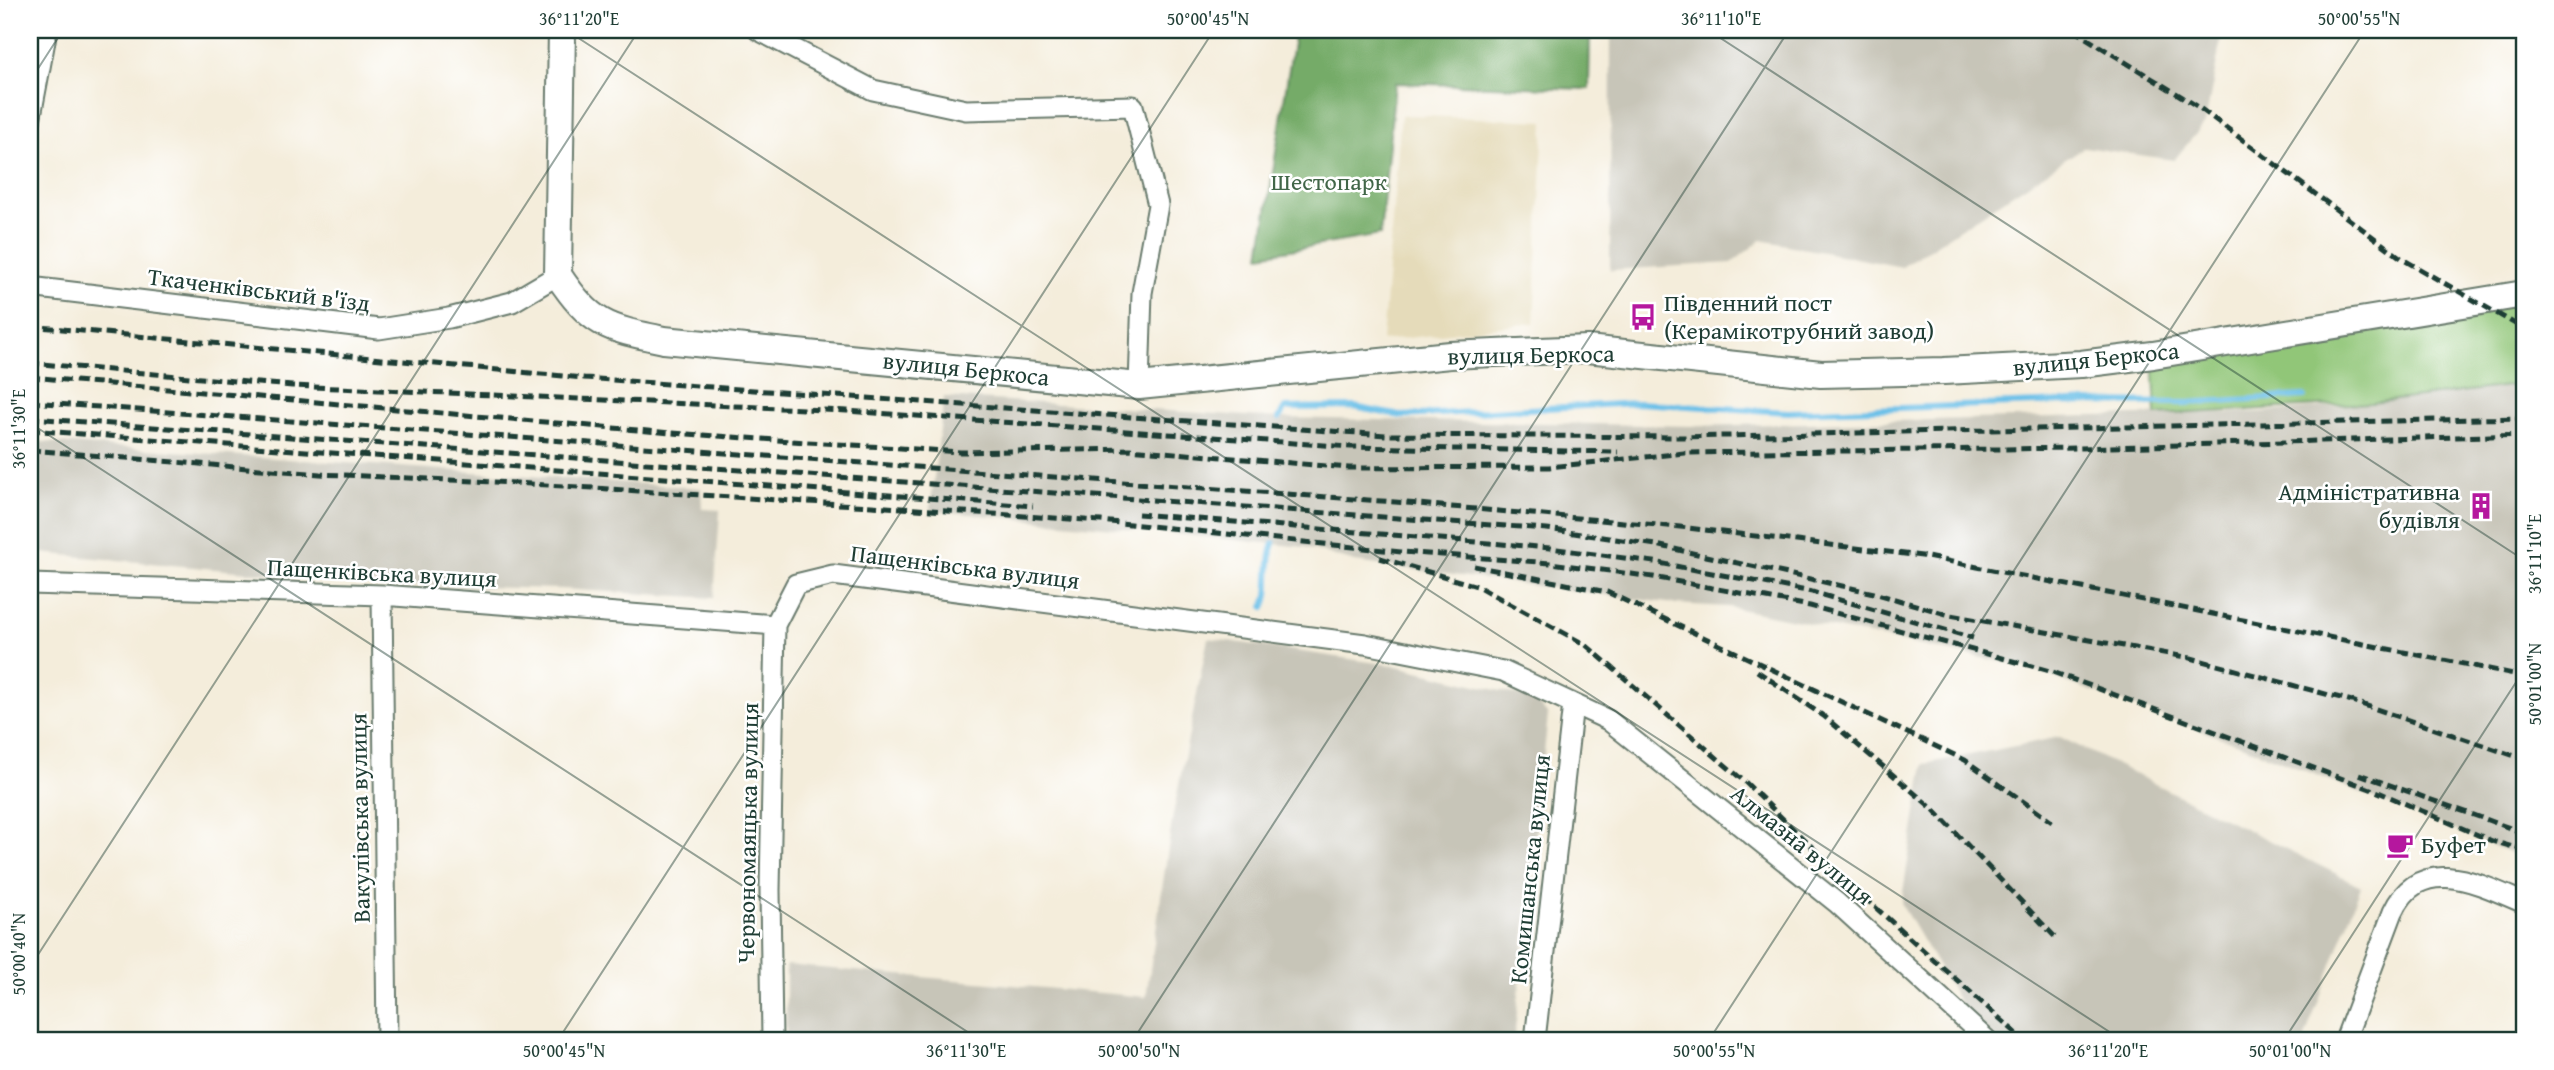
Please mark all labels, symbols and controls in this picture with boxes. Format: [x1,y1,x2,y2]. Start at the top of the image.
text: 36°11'20"E [539,5,619,32]
text: 50°00'45"N [1167,5,1250,32]
text: 36°11'10"E [1681,5,1761,32]
text: 50°00'55"N [2318,5,2401,32]
park label: Шестопарк [1271,164,1388,199]
street label: Ткаченківський в'їзд [146,259,372,320]
place label: Південний пост (Керамікотрубний завод) [1664,285,1934,348]
bus stop icon: Південний пост (Керамікотрубний завод) [1628,302,1658,332]
street label: вулиця Беркоса [2011,332,2181,385]
street label: вулиця Беркоса [1447,336,1615,373]
street label: вулиця Беркоса [881,342,1052,395]
text: 36°11'30"E [5,389,32,469]
place label: Адміністративна будівля [2278,474,2461,537]
building icon: Адміністративна будівля [2466,491,2496,521]
text: 36°11'10"E [2521,514,2548,594]
street label: Пащенківська вулиця [849,535,1081,598]
street label: Пащенківська вулиця [266,549,498,596]
text: 50°01'00"N [2521,642,2548,725]
street label: Червономаяцька вулиця [728,702,767,964]
street label: Вакулівська вулиця [340,713,379,923]
street label: Комишанська вулиця [1500,753,1559,985]
street label: Алмазна вулиця [1723,776,1881,913]
place label: Буфет [2421,827,2486,862]
cafe icon: Буфет [2385,830,2415,860]
text: 50°00'40"N [5,912,32,995]
text: 50°00'45"N [523,1037,606,1064]
text: 36°11'30"E [926,1037,1006,1064]
text: 50°00'50"N [1098,1037,1181,1064]
text: 50°00'55"N [1673,1037,1756,1064]
text: 36°11'20"E [2068,1037,2148,1064]
text: 50°01'00"N [2249,1037,2332,1064]

